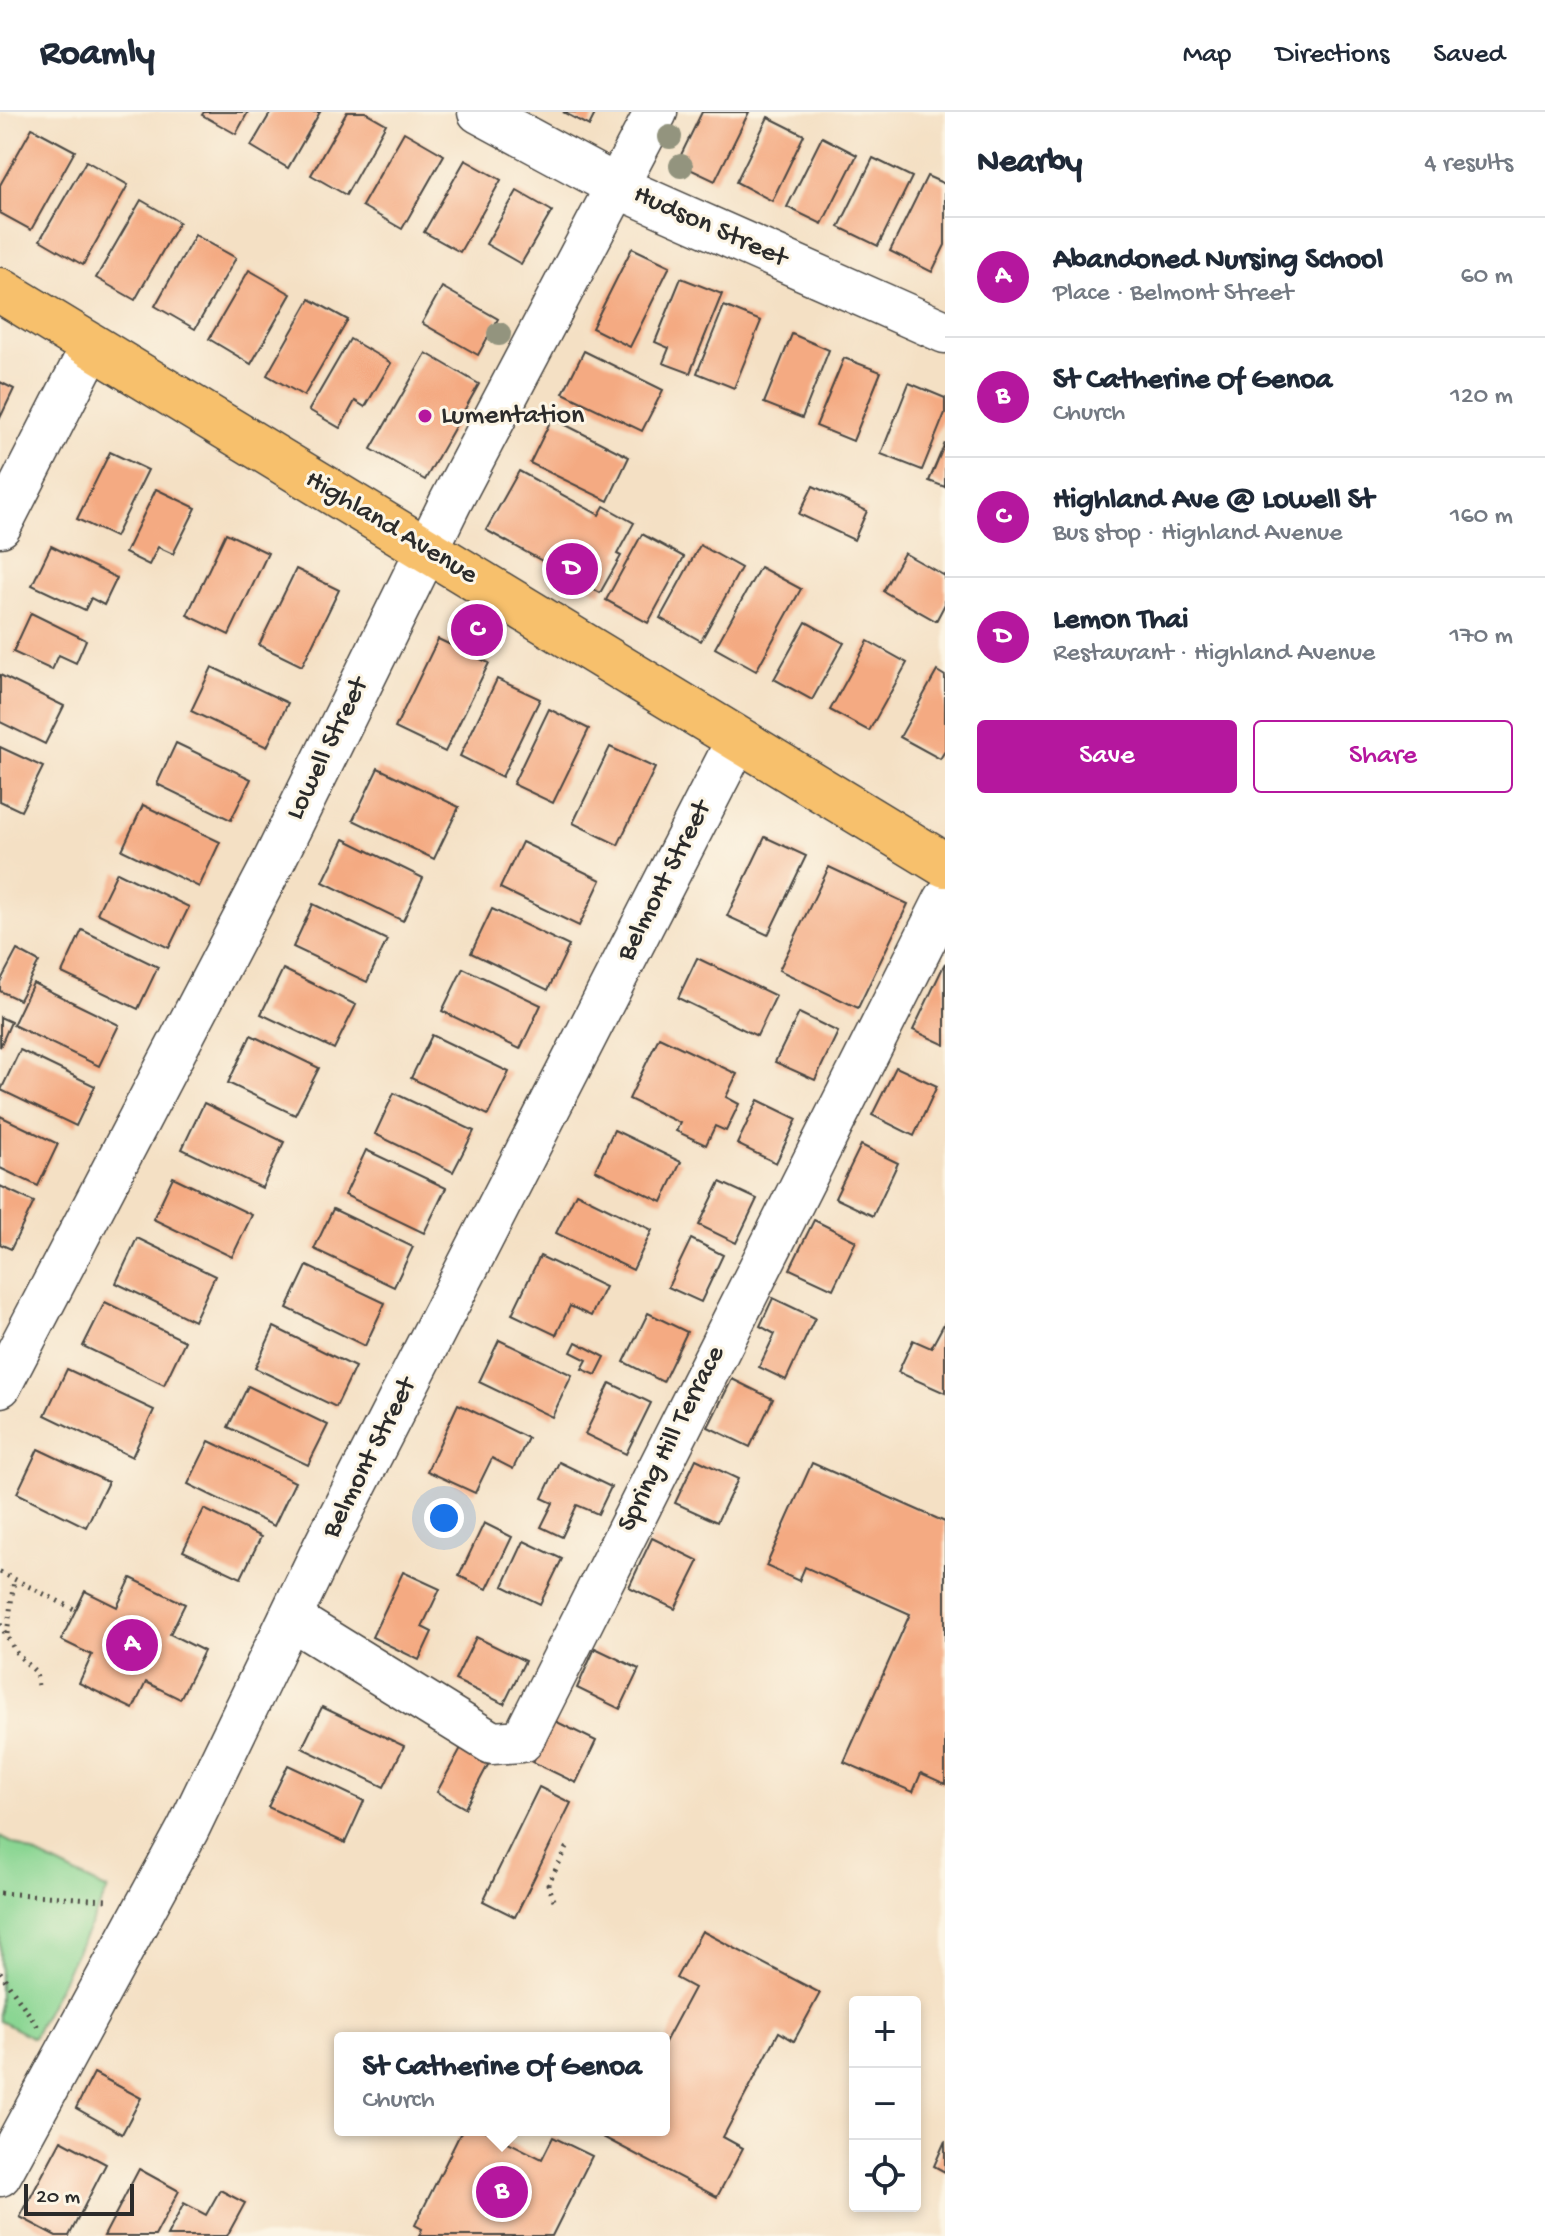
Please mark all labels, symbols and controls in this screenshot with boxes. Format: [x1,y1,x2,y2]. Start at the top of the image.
text: Roamly [40,33,155,77]
text: Map [1183,39,1231,72]
text: Directions [1275,39,1389,72]
text: Saved [1433,39,1505,72]
text: Nearby [977,144,1082,184]
text: 4 results [1424,149,1513,180]
street label: Hudson Street [628,178,794,277]
text: Abandoned Nursing School [1053,244,1383,279]
text: A [995,262,1011,293]
text: 60 m [1460,262,1513,293]
text: Place · Belmont Street [1053,279,1293,310]
text: St Catherine Of Genoa [1053,364,1332,399]
text: B [996,382,1010,413]
text: 120 m [1450,382,1513,413]
text: Church [1053,399,1125,430]
place label: Lumentation [441,400,585,433]
marker: Lumentation [416,407,434,425]
street label: Highland Avenue [299,464,484,593]
text: Highland Ave @ Lowell St [1053,484,1374,519]
text: C [996,502,1010,533]
text: 160 m [1450,502,1513,533]
text: Bus stop · Highland Avenue [1053,519,1343,550]
pin: D [546,539,598,599]
pin: C [451,600,503,660]
text: Lemon Thai [1053,604,1189,639]
text: D [995,622,1011,653]
text: 170 m [1450,622,1513,653]
text: Restaurant · Highland Avenue [1053,639,1375,670]
street label: Lowell Street [279,670,378,826]
button: Save [977,720,1237,793]
button: Share [1253,720,1513,793]
street label: Belmont Street [610,793,721,968]
street label: Spring Hill Terrace [611,1340,733,1537]
street label: Belmont Street [315,1370,426,1545]
your location [424,1498,464,1538]
pin: A [106,1615,158,1675]
map controls [849,1996,921,2212]
button: + [849,1996,921,2068]
popup [334,2032,670,2136]
text: St Catherine Of Genoa [362,2051,642,2086]
button: − [849,2068,921,2140]
text: Church [362,2086,435,2117]
button: locate [849,2140,921,2212]
pin: B [476,2162,528,2222]
scale bar [24,2180,134,2216]
text: 20 m [36,2185,80,2211]

